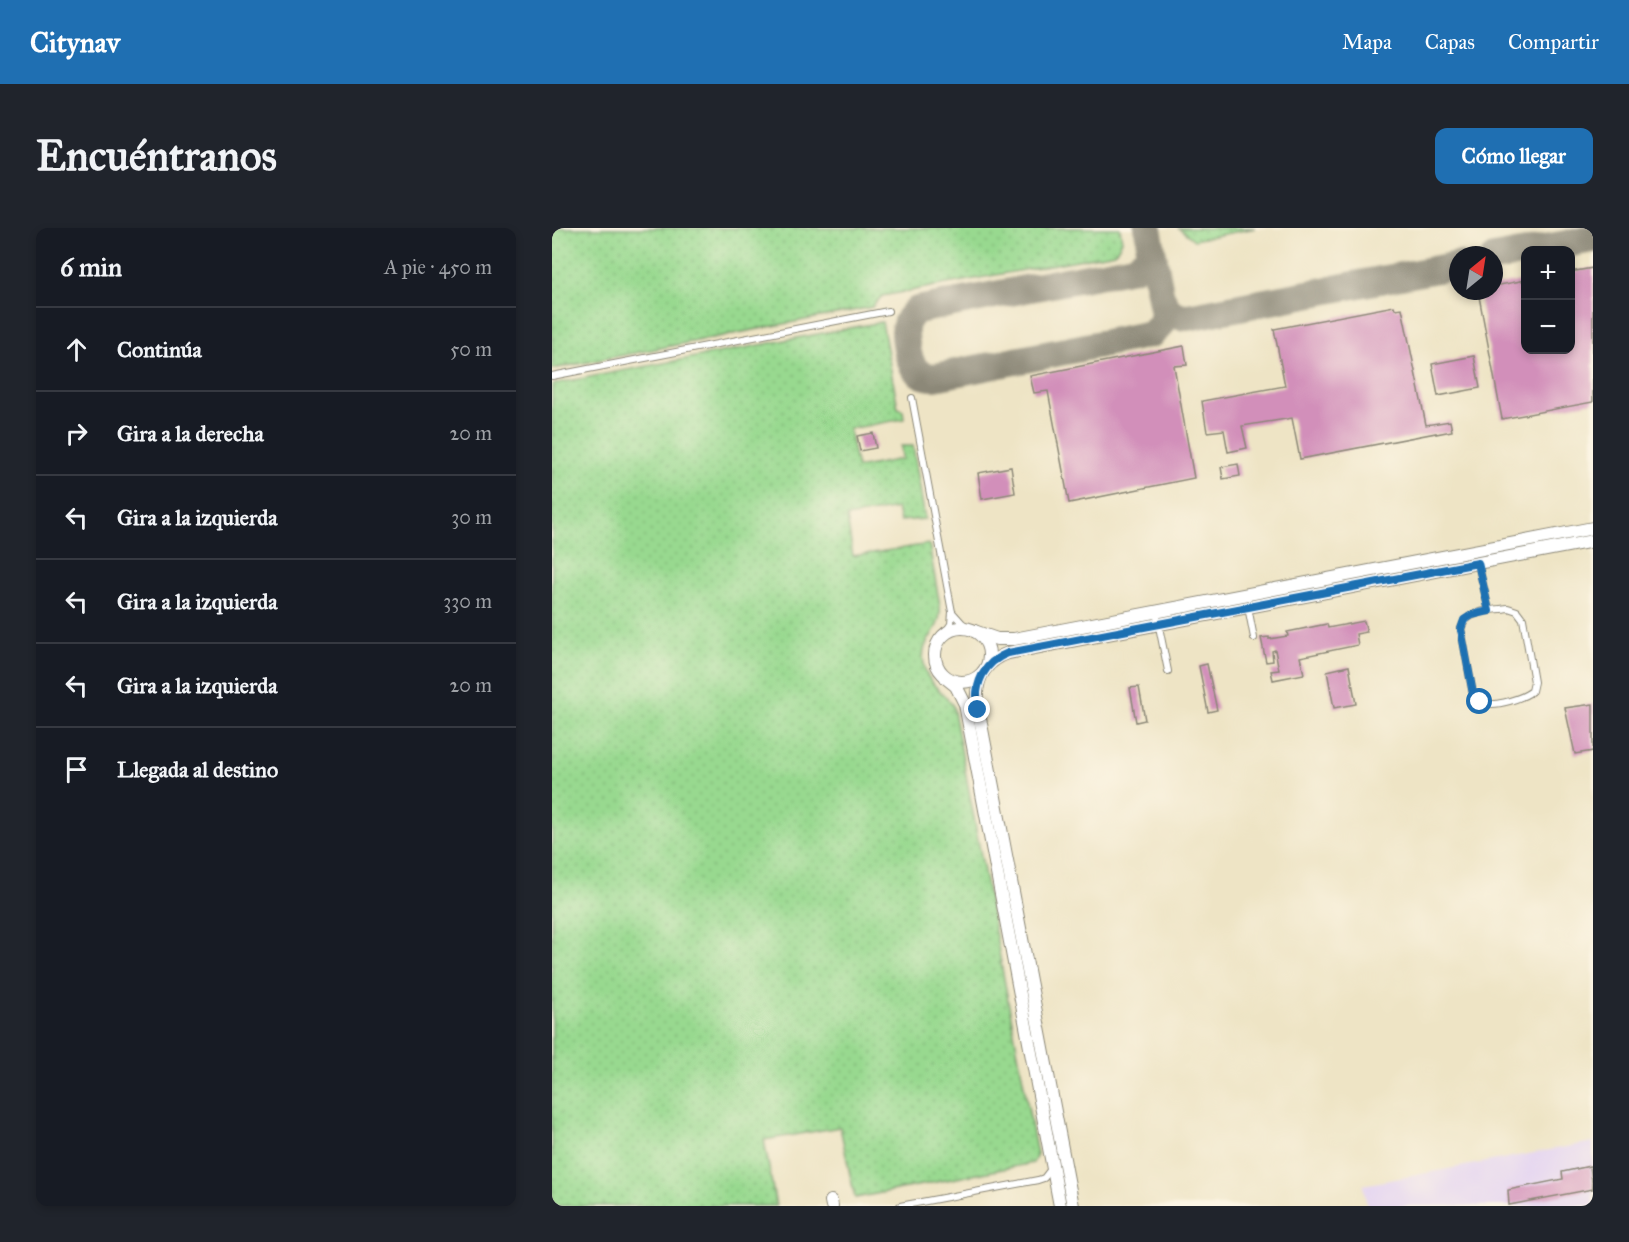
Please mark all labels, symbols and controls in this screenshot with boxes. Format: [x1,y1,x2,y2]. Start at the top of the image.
text: Citynav [30,25,120,60]
text: Mapa [1342,29,1392,55]
text: Capas [1425,29,1475,55]
text: Compartir [1508,29,1599,55]
button: Cómo llegar [1435,128,1593,184]
text: Encuéntranos [36,130,277,182]
north arrow [1449,246,1503,300]
map controls [1521,246,1575,354]
button: + [1521,246,1575,300]
text: 6 min [60,251,122,283]
text: A pie · 450 m [384,255,492,279]
button: − [1521,300,1575,354]
icon: ahead [60,333,93,366]
text: Continúa [117,336,202,363]
text: 50 m [450,337,492,361]
icon: right [60,417,93,450]
text: Gira a la derecha [117,420,264,447]
text: 20 m [449,421,492,445]
icon: left [60,501,93,534]
text: Gira a la izquierda [117,504,278,531]
text: 30 m [451,505,492,529]
icon: left [60,585,93,618]
text: Gira a la izquierda [117,588,278,615]
text: 330 m [443,589,492,613]
icon: left [60,669,93,702]
text: Gira a la izquierda [117,672,278,699]
text: 20 m [449,673,492,697]
route start [1466,688,1492,714]
route end [964,696,990,722]
icon: arrive [60,753,93,786]
text: Llegada al destino [117,756,278,783]

